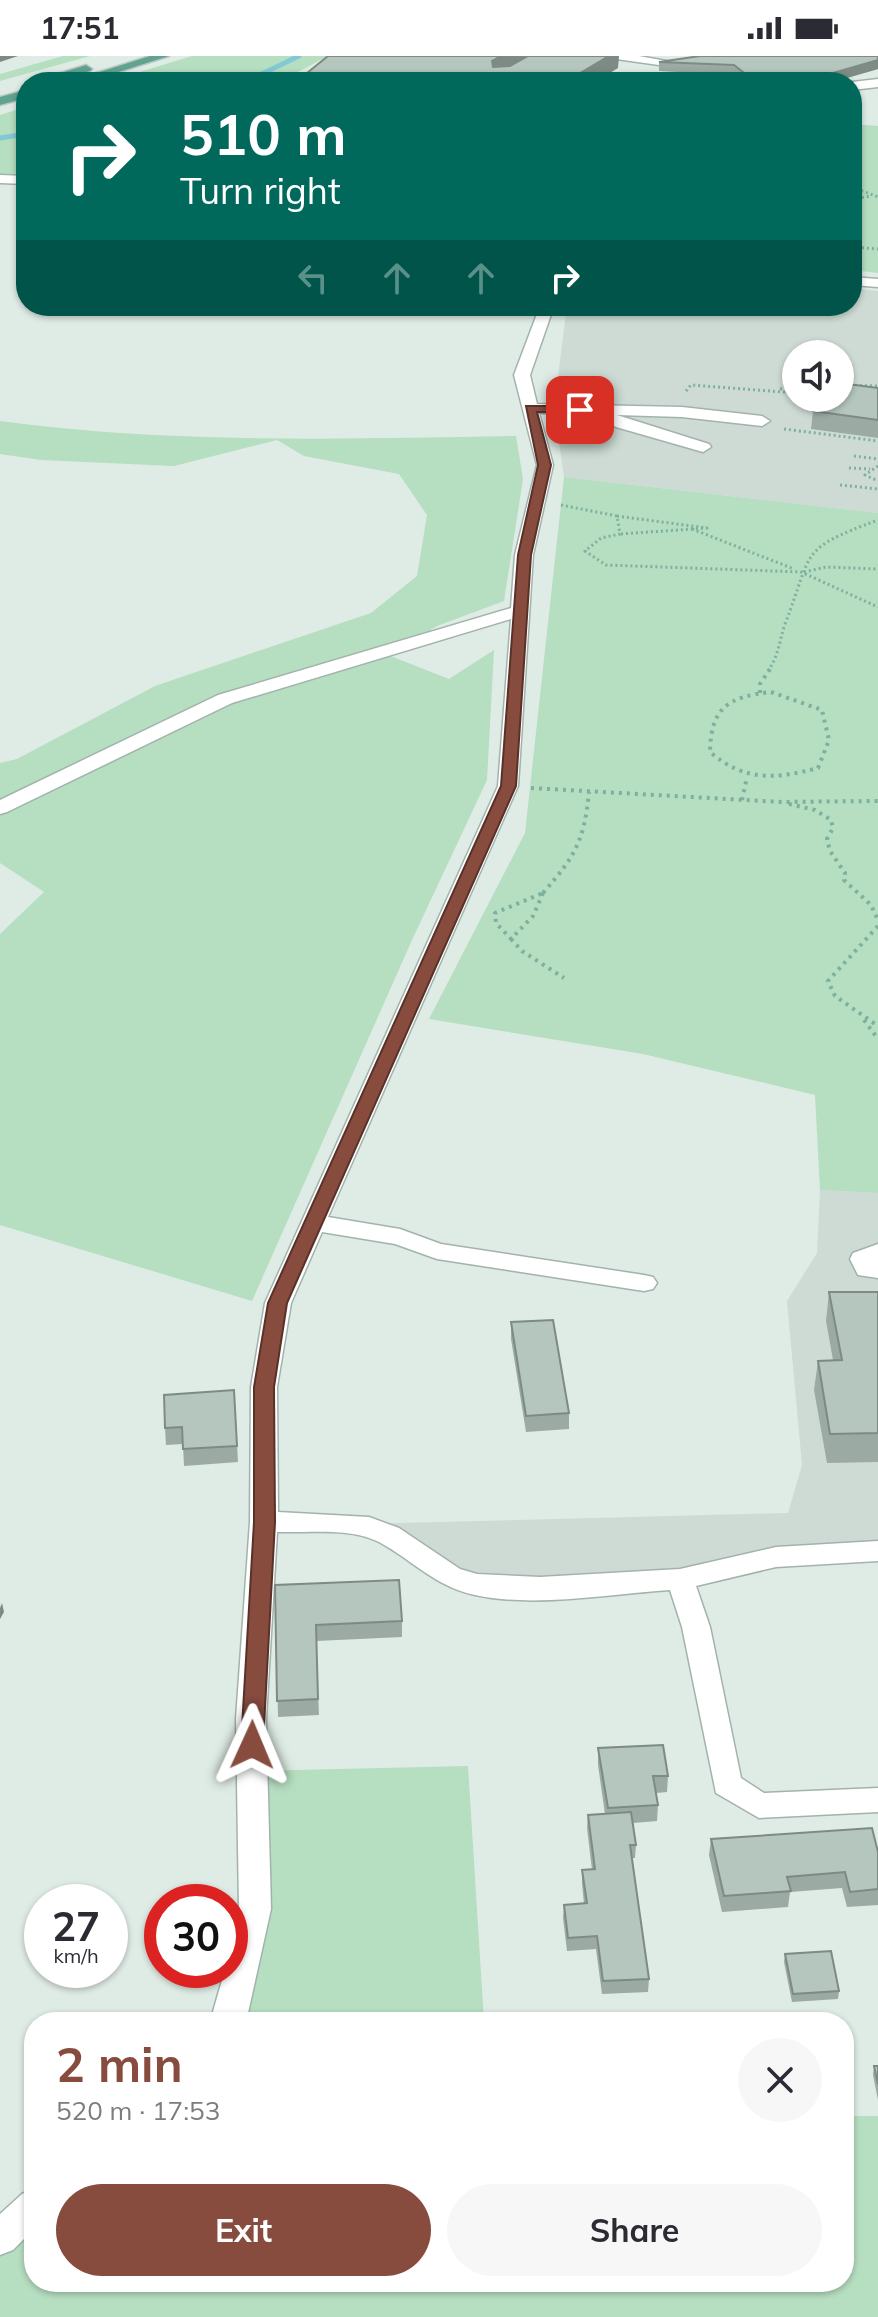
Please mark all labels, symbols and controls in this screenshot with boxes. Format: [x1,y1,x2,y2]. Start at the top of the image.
text: 17:51 [40,9,119,47]
text: 510 m [180,99,347,169]
icon: right [48,104,152,208]
text: Turn right [180,168,341,213]
icon: left [291,256,335,300]
icon: ahead [375,256,419,300]
icon: ahead [459,256,503,300]
icon: right [543,256,587,300]
map controls [782,340,854,412]
button: sound [782,340,854,412]
pin [546,376,614,444]
icon: arrive [558,388,602,432]
position arrow [210,1703,294,1787]
speed limit sign: 30 [144,1884,248,1988]
text: 27 [52,1901,100,1951]
text: km/h [53,1943,99,1968]
text: 2 min [56,2034,183,2094]
button: close [738,2038,822,2122]
text: 520 m · 17:53 [56,2094,220,2127]
button: Exit [56,2184,431,2276]
button: Share [447,2184,822,2276]

